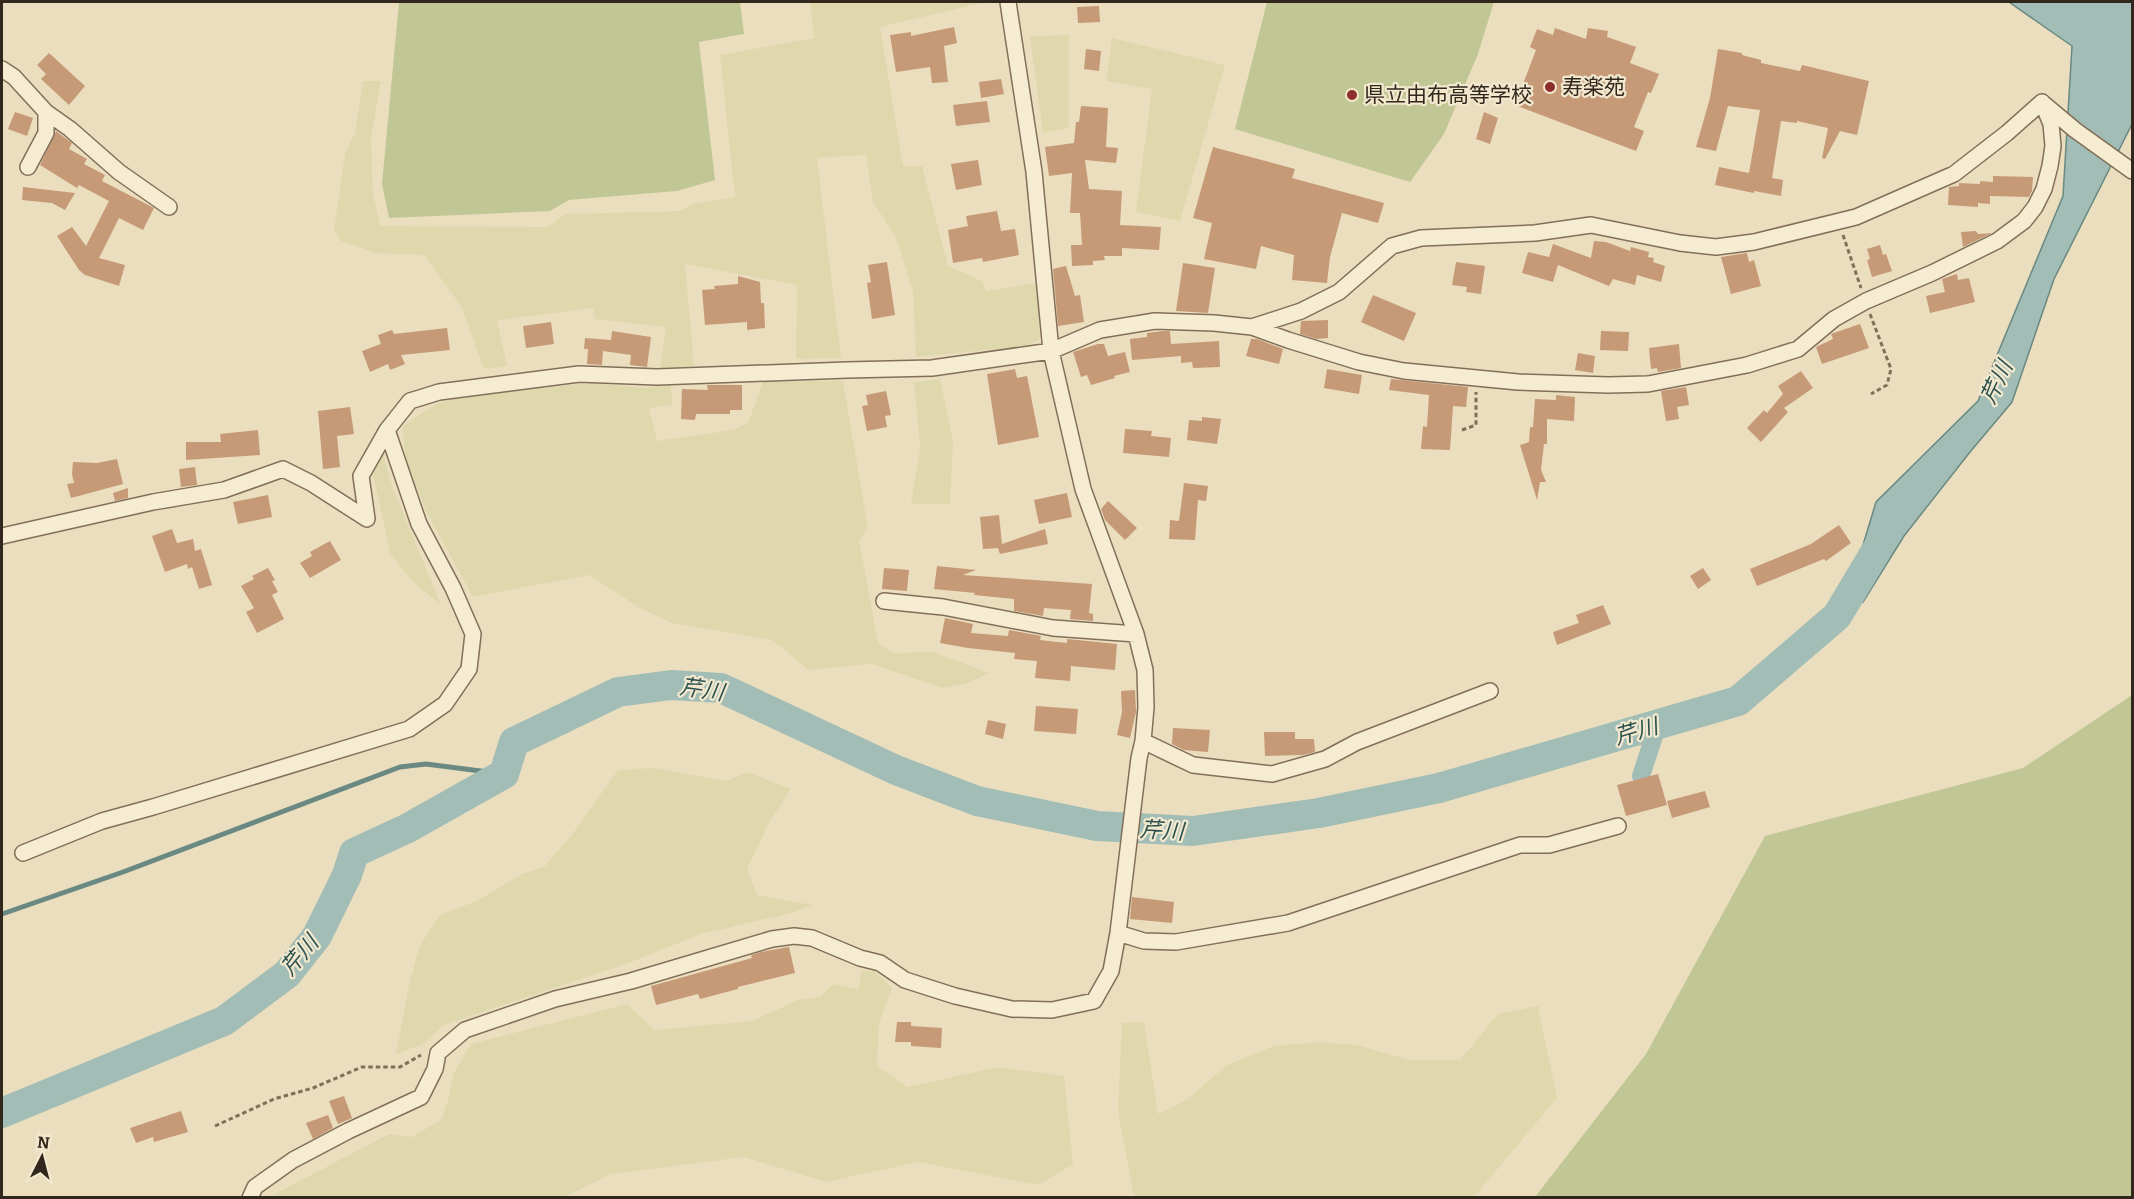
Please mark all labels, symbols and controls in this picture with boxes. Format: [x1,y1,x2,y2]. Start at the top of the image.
place label: 寿楽苑 [1562,74,1625,100]
marker: 寿楽苑 [1543,80,1557,94]
place label: 県立由布高等学校 [1364,82,1532,108]
marker: 県立由布高等学校 [1345,88,1359,102]
water label: 芹川 [1975,355,2019,408]
water label: 芹川 [678,673,728,706]
water label: 芹川 [1611,712,1663,751]
water label: 芹川 [1139,816,1187,845]
water label: 芹川 [275,928,325,981]
north arrow [12,1127,72,1187]
text: N [36,1132,51,1153]

